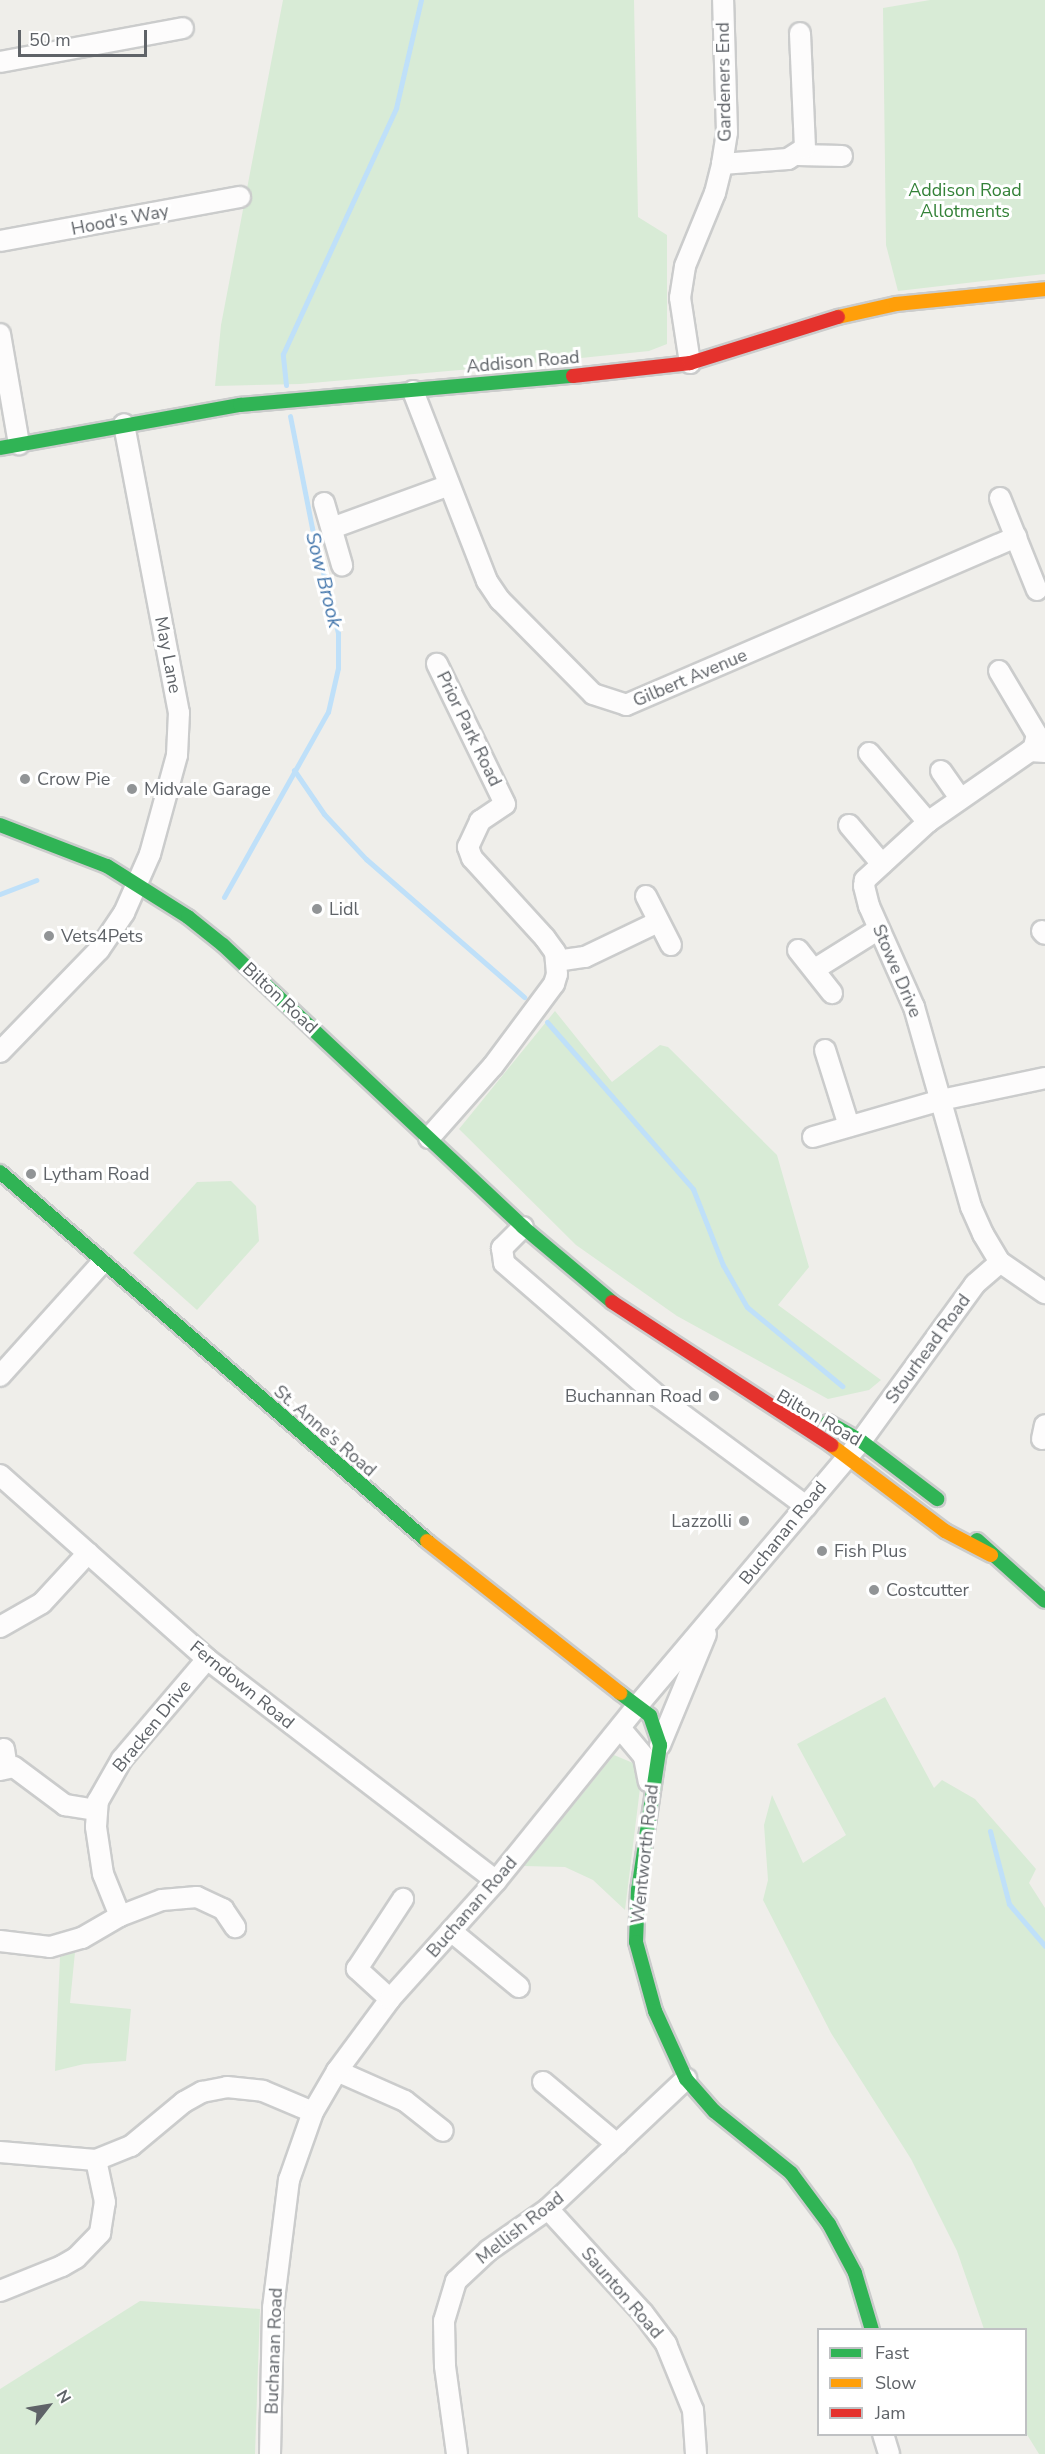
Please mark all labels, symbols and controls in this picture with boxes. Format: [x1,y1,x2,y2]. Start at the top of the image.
scale bar [21,18,150,56]
street label: Gardeners End [712,22,736,142]
text: 50 m [29,28,71,52]
park label: Addison Road Allotments [908,180,1022,222]
street label: Hood's Way [69,200,171,240]
street label: Addison Road [465,346,581,378]
water label: Sow Brook [300,530,348,630]
street label: May Lane [150,615,186,695]
street label: Gilbert Avenue [630,644,750,712]
street label: Prior Park Road [432,668,506,790]
place label: Crow Pie [37,768,110,790]
marker: Crow Pie [18,772,32,786]
place label: Midvale Garage [144,778,271,800]
marker: Midvale Garage [125,782,139,796]
place label: Lidl [329,898,359,920]
marker: Lidl [310,902,324,916]
street label: Stowe Drive [868,921,926,1021]
place label: Vets4Pets [61,925,143,947]
marker: Vets4Pets [42,929,56,943]
street label: Bilton Road [238,958,322,1038]
place label: Lytham Road [43,1163,149,1185]
marker: Lytham Road [24,1167,38,1181]
street label: Stourhead Road [881,1290,975,1408]
street label: St. Anne's Road [269,1381,381,1481]
place label: Buchannan Road [565,1385,702,1407]
street label: Bilton Road [773,1385,865,1451]
marker: Buchannan Road [707,1389,721,1403]
street label: Buchanan Road [735,1477,831,1589]
place label: Lazzolli [671,1510,732,1532]
marker: Lazzolli [737,1514,751,1528]
place label: Fish Plus [834,1540,907,1562]
marker: Fish Plus [815,1544,829,1558]
place label: Costcutter [886,1579,969,1601]
marker: Costcutter [867,1583,881,1597]
street label: Ferndown Road [185,1636,299,1734]
street label: Bracken Drive [108,1676,196,1776]
street label: Wentworth Road [627,1783,663,1925]
street label: Buchanan Road [422,1852,522,1962]
street label: Mellish Road [472,2187,568,2269]
street label: Saunton Road [576,2243,668,2343]
street label: Buchanan Road [261,2287,287,2415]
legend [817,2328,1027,2436]
text: Fast [875,2341,909,2365]
text: Slow [875,2371,916,2395]
north arrow [18,2376,78,2436]
text: N [51,2386,76,2408]
text: Jam [875,2401,906,2425]

